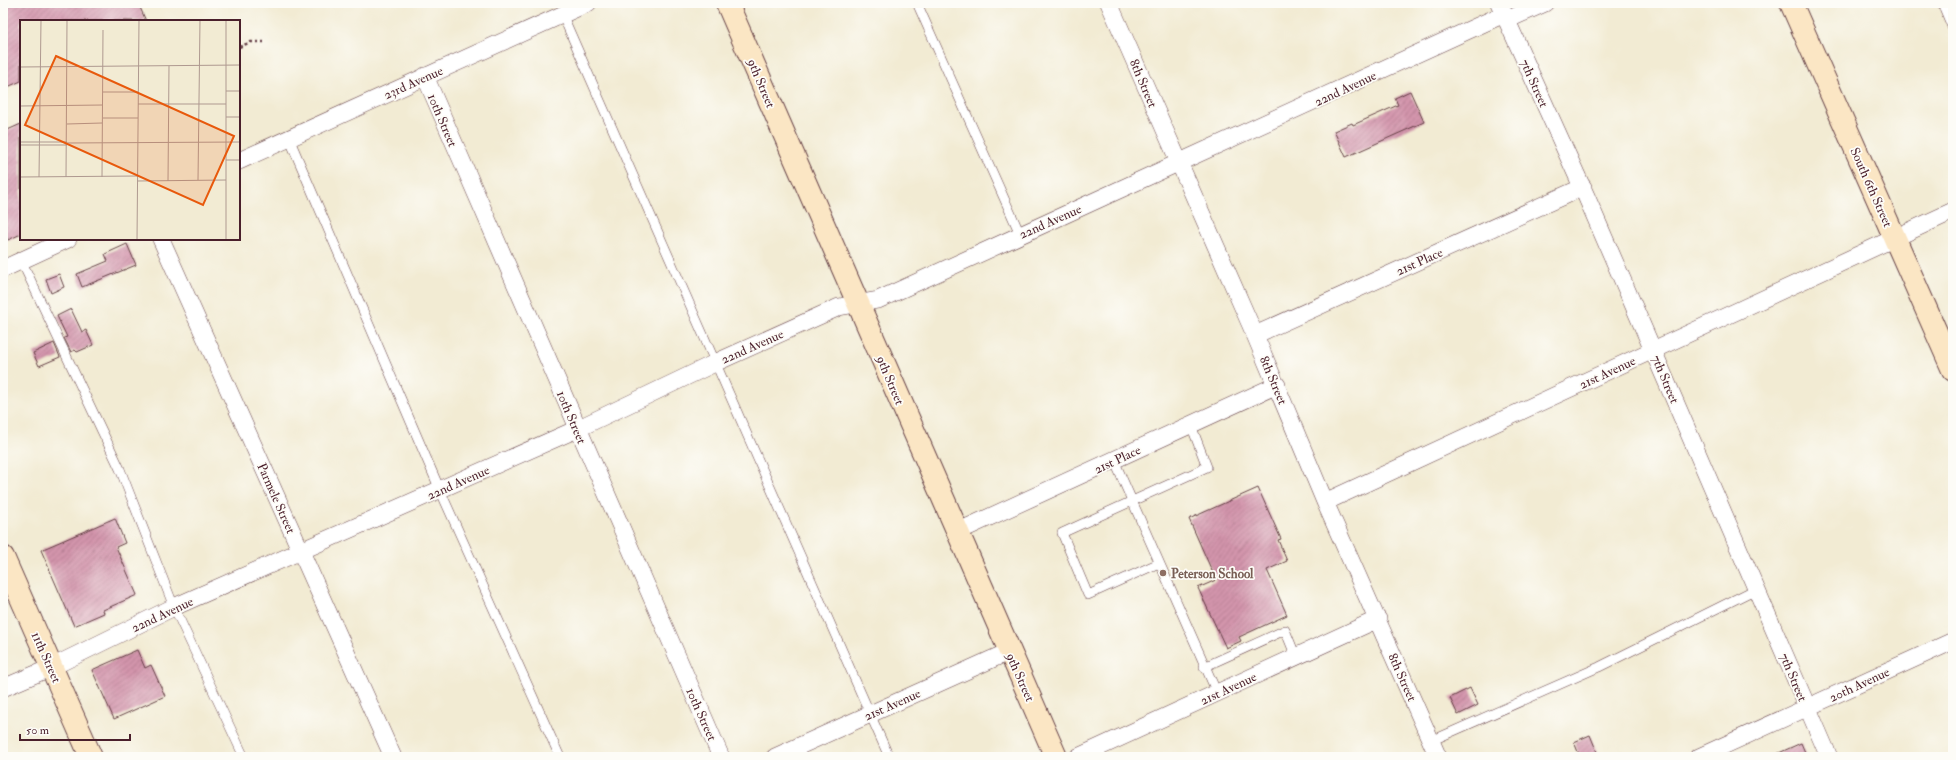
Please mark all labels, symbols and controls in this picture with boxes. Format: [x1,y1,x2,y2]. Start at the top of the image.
inset map [20,20,240,240]
street label: 9th Street [743,56,779,110]
street label: 8th Street [1126,57,1160,110]
street label: 7th Street [1516,57,1552,110]
street label: 23rd Avenue [381,63,446,103]
street label: 22nd Avenue [1312,67,1379,110]
street label: 10th Street [424,91,460,149]
street label: South 6th Street [1846,145,1896,230]
street label: 22nd Avenue [1017,201,1085,243]
street label: 21st Place [1393,244,1446,279]
street label: 22nd Avenue [719,326,787,368]
street label: 9th Street [872,353,908,407]
street label: 21st Avenue [1577,353,1639,393]
street label: 7th Street [1648,353,1682,406]
street label: 8th Street [1256,354,1290,407]
street label: 10th Street [553,388,589,446]
street label: 21st Place [1092,442,1144,478]
street label: Parmele Street [253,461,299,536]
street label: 22nd Avenue [425,462,493,504]
place label: Peterson School [1171,566,1254,582]
marker: Peterson School [1158,568,1168,578]
street label: 22nd Avenue [129,593,196,636]
street label: 11th Street [28,629,64,686]
street label: 9th Street [1002,650,1038,704]
street label: 8th Street [1384,651,1420,704]
street label: 7th Street [1776,651,1810,704]
street label: 20th Avenue [1827,664,1893,706]
street label: 21st Avenue [1198,669,1260,709]
street label: 10th Street [682,685,720,743]
street label: 21st Avenue [862,685,924,724]
scale bar [20,716,130,742]
text: 50 m [26,723,50,738]

